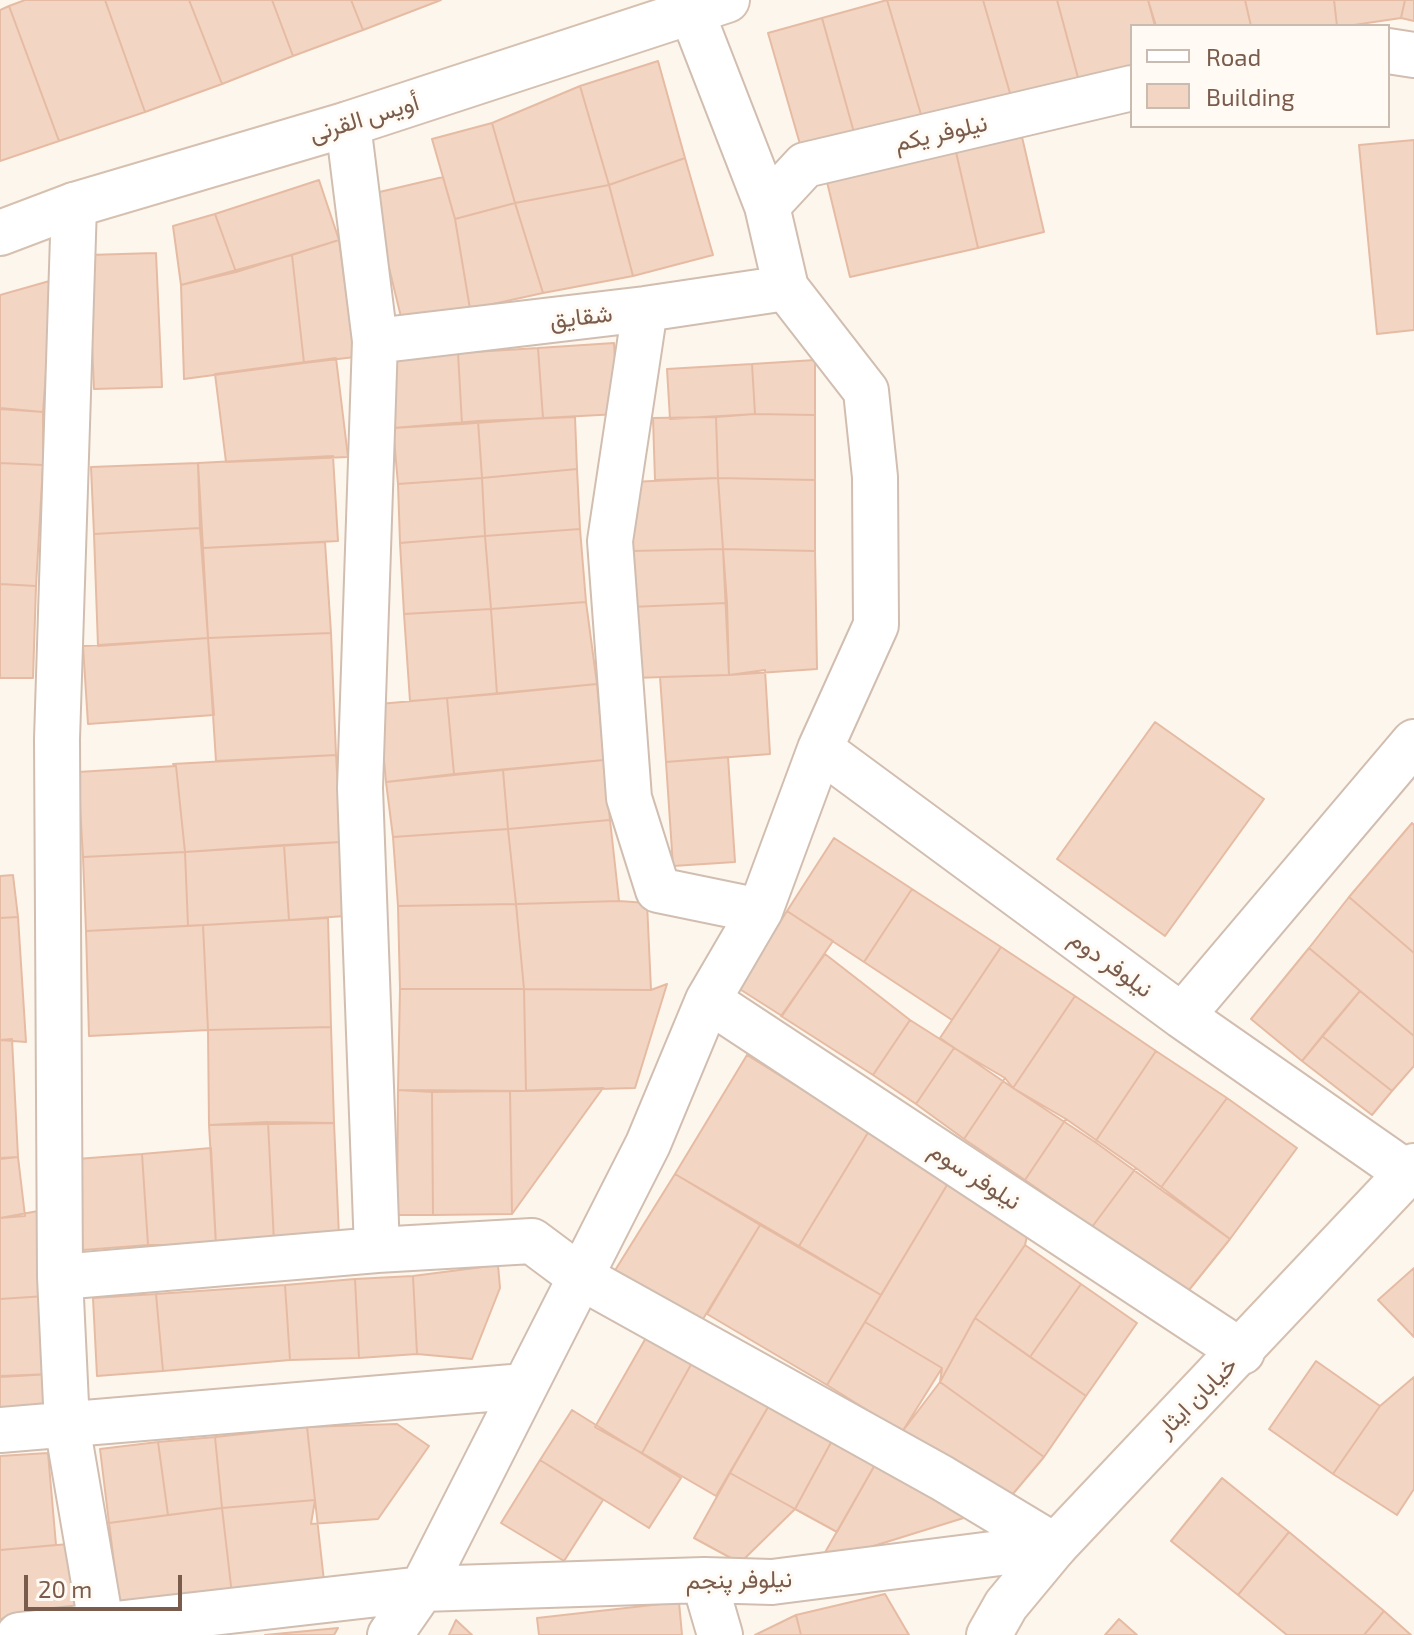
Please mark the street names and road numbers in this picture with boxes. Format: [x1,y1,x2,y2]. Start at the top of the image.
street label: أویس القرنی [306,88,422,148]
street label: نیلوفر یکم [892,108,990,158]
street label: شقایق [548,299,614,335]
street label: نیلوفر دوم [1064,924,1158,1004]
street label: نیلوفر سوم [924,1136,1026,1216]
street label: خیابان ایثار [1150,1350,1244,1444]
street label: نیلوفر پنجم [685,1565,793,1595]

